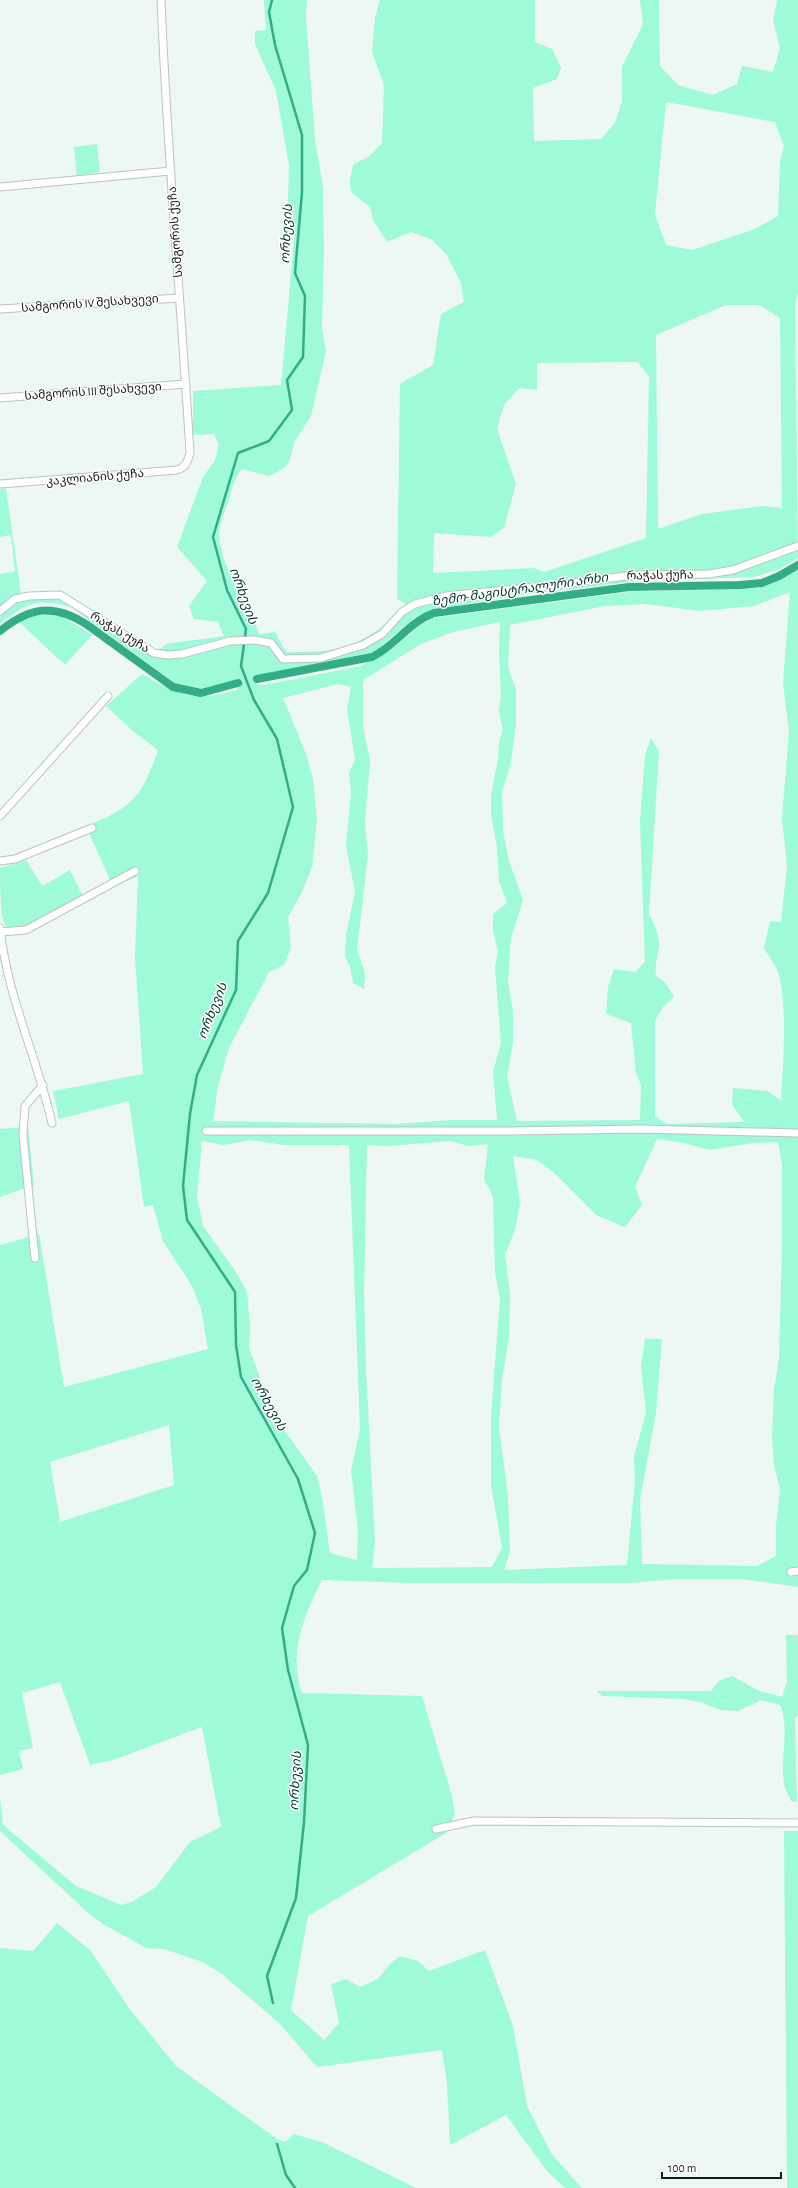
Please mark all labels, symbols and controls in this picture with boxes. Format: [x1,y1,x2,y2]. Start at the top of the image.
street label: სამგორის ქუჩა [166,186,185,278]
water label: ორხევის [278,203,296,264]
street label: სამგორის IV შესახვევი [21,292,159,315]
street label: სამგორის III შესახვევი [24,380,162,403]
street label: კაკლიანის ქუჩა [46,467,145,489]
water label: ორხევის [226,566,261,627]
street label: რაჭას ქუჩა [626,568,694,583]
water label: ზემო-მაგისტრალური არხი [431,570,609,610]
street label: რაჭას ქუჩა [88,609,152,656]
water label: ორხევის [195,980,231,1041]
water label: ორხევის [247,1375,289,1434]
water label: ორხევის [287,1750,305,1811]
scale bar [662,2154,781,2180]
text: 100 m [668,2162,696,2174]

